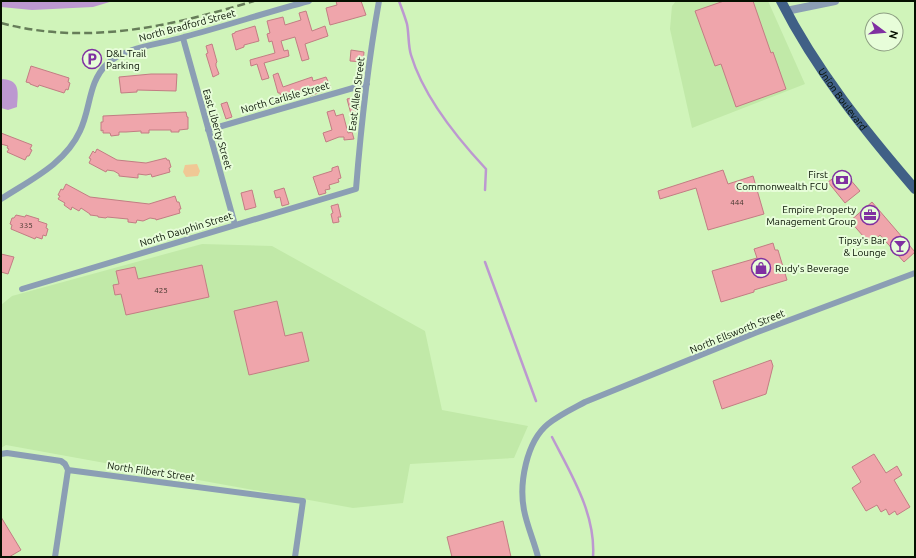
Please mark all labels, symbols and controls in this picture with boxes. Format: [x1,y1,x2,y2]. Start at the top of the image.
street label: North Bradford Street [138,7,237,44]
north arrow [864,12,904,52]
text: N [887,29,901,40]
parking icon: D&L Trail Parking [81,48,103,70]
place label: D&L Trail Parking [106,48,147,71]
street label: East Allen Street [346,56,367,132]
street label: Union Boulevard [816,66,869,133]
street label: North Carlisle Street [240,80,331,115]
street label: East Liberty Street [201,88,234,171]
place label: First Commonwealth FCU [736,169,828,192]
bank icon: First Commonwealth FCU [831,169,853,191]
house number: 444 [730,198,744,207]
place label: Empire Property Management Group [766,204,856,227]
office icon: Empire Property Management Group [859,204,881,226]
street label: North Dauphin Street [138,210,234,249]
house number: 335 [19,221,33,230]
place label: Tipsy's Bar & Lounge [838,235,886,258]
bar icon: Tipsy's Bar & Lounge [889,235,911,257]
shop icon: Rudy's Beverage [750,257,772,279]
place label: Rudy's Beverage [775,263,849,274]
house number: 425 [154,286,168,295]
street label: North Ellsworth Street [688,307,786,356]
street label: North Filbert Street [106,460,195,483]

